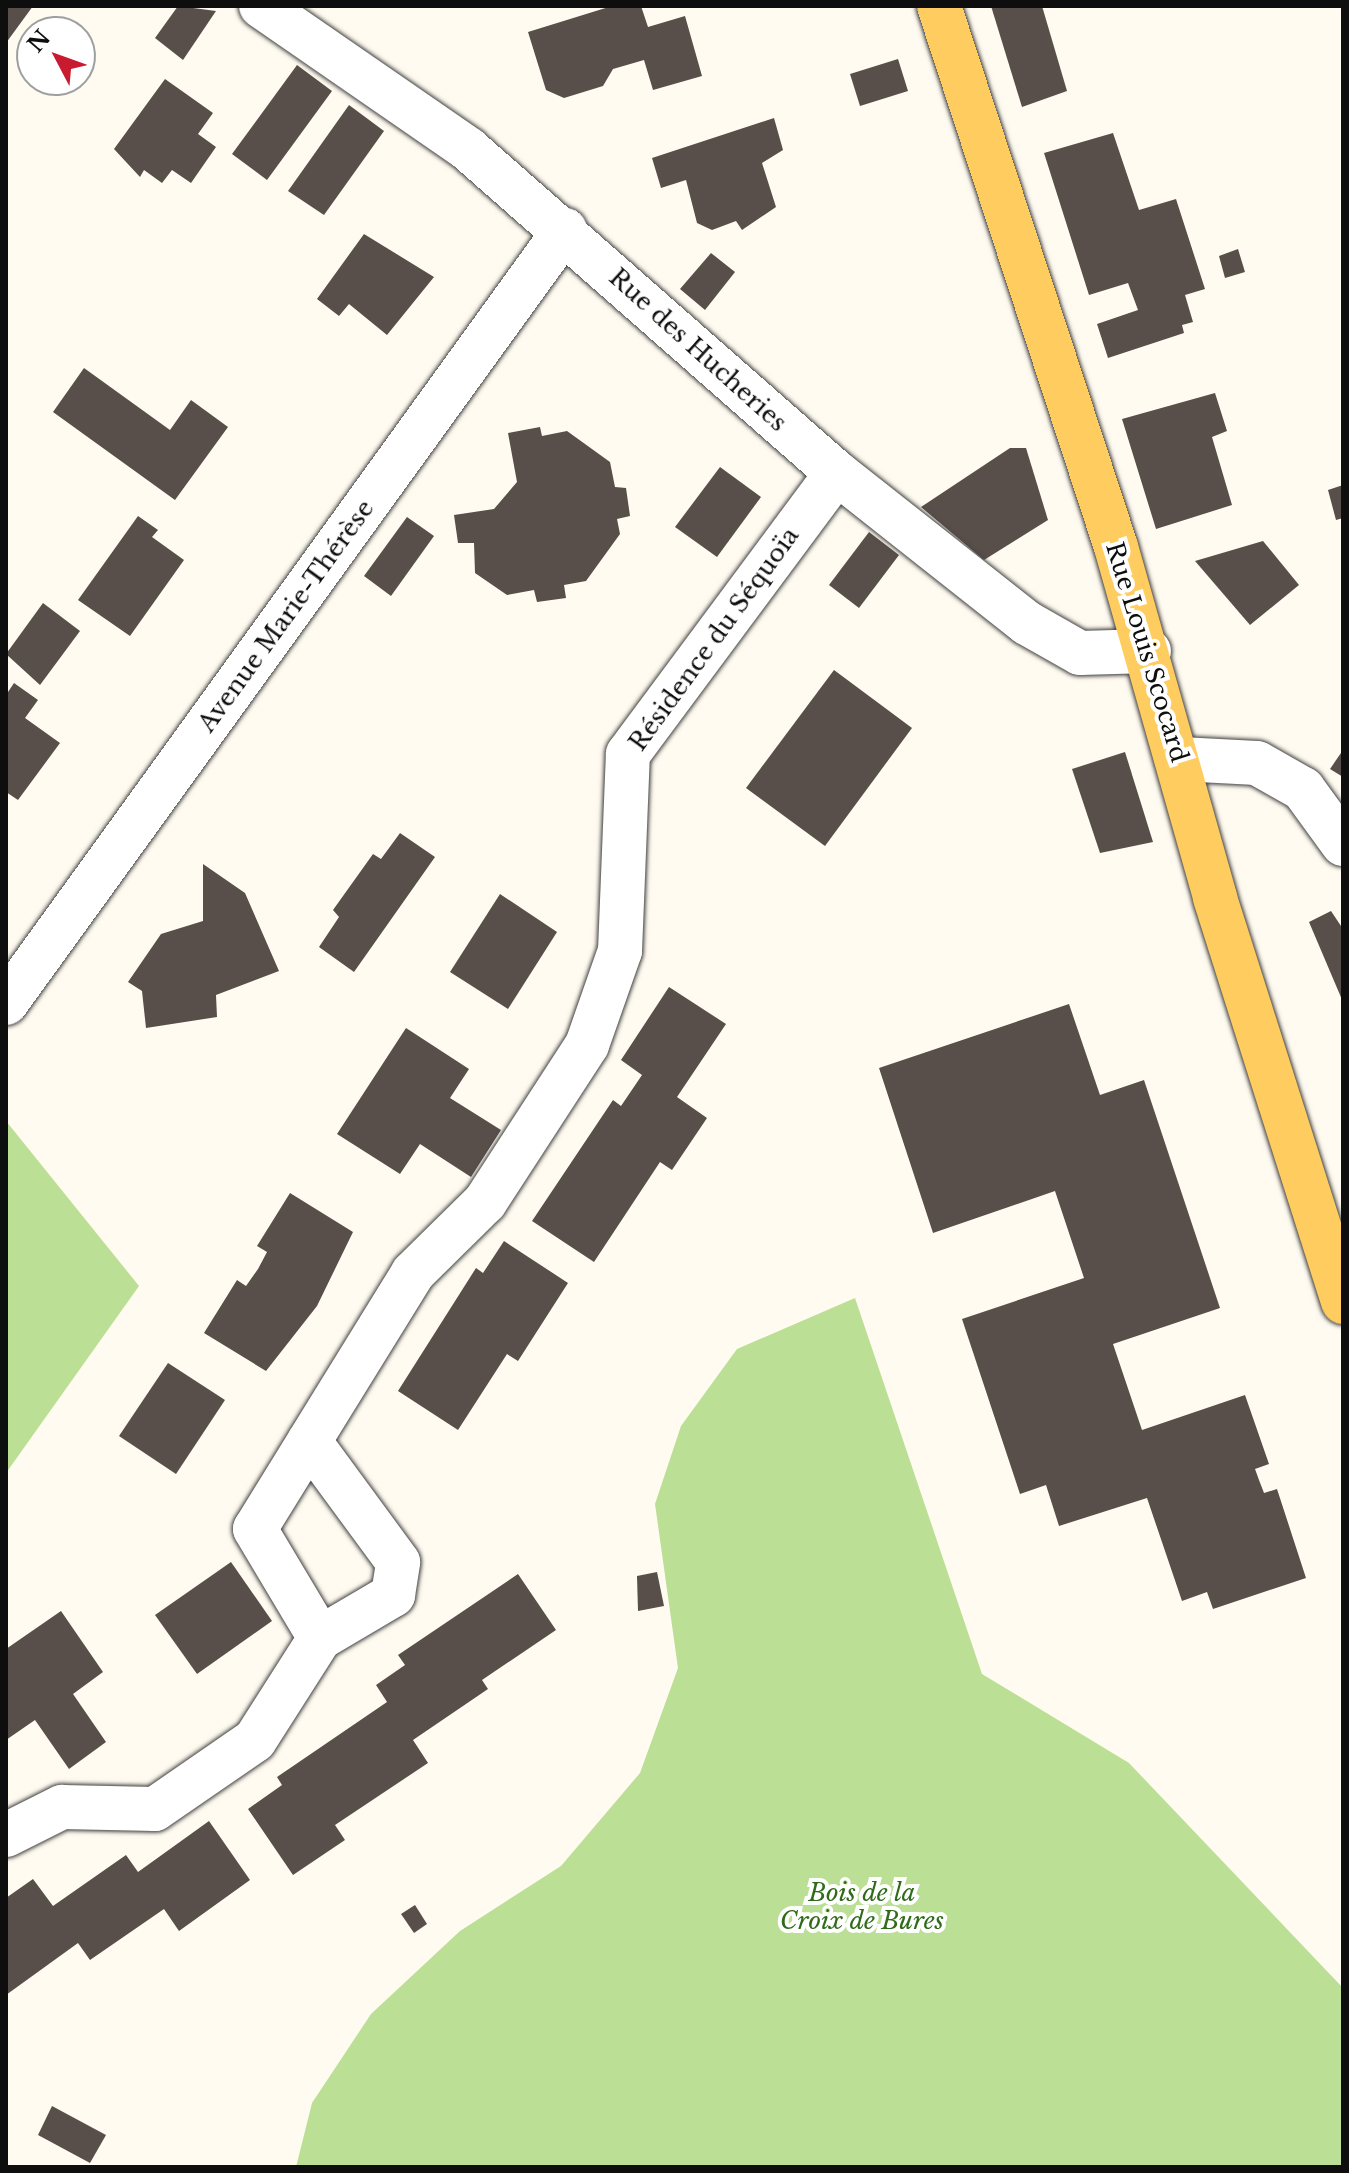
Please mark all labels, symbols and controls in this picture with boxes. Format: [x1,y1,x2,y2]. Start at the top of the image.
north arrow [16,16,96,96]
text: N [22,25,56,58]
street label: Rue des Hucheries [603,263,793,437]
street label: Avenue Marie-Thérèse [192,495,380,737]
street label: Résidence du Séquoïa [623,522,805,756]
street label: Rue Louis Scocard [1100,539,1194,765]
park label: Bois de la Croix de Bures [780,1879,944,1935]

